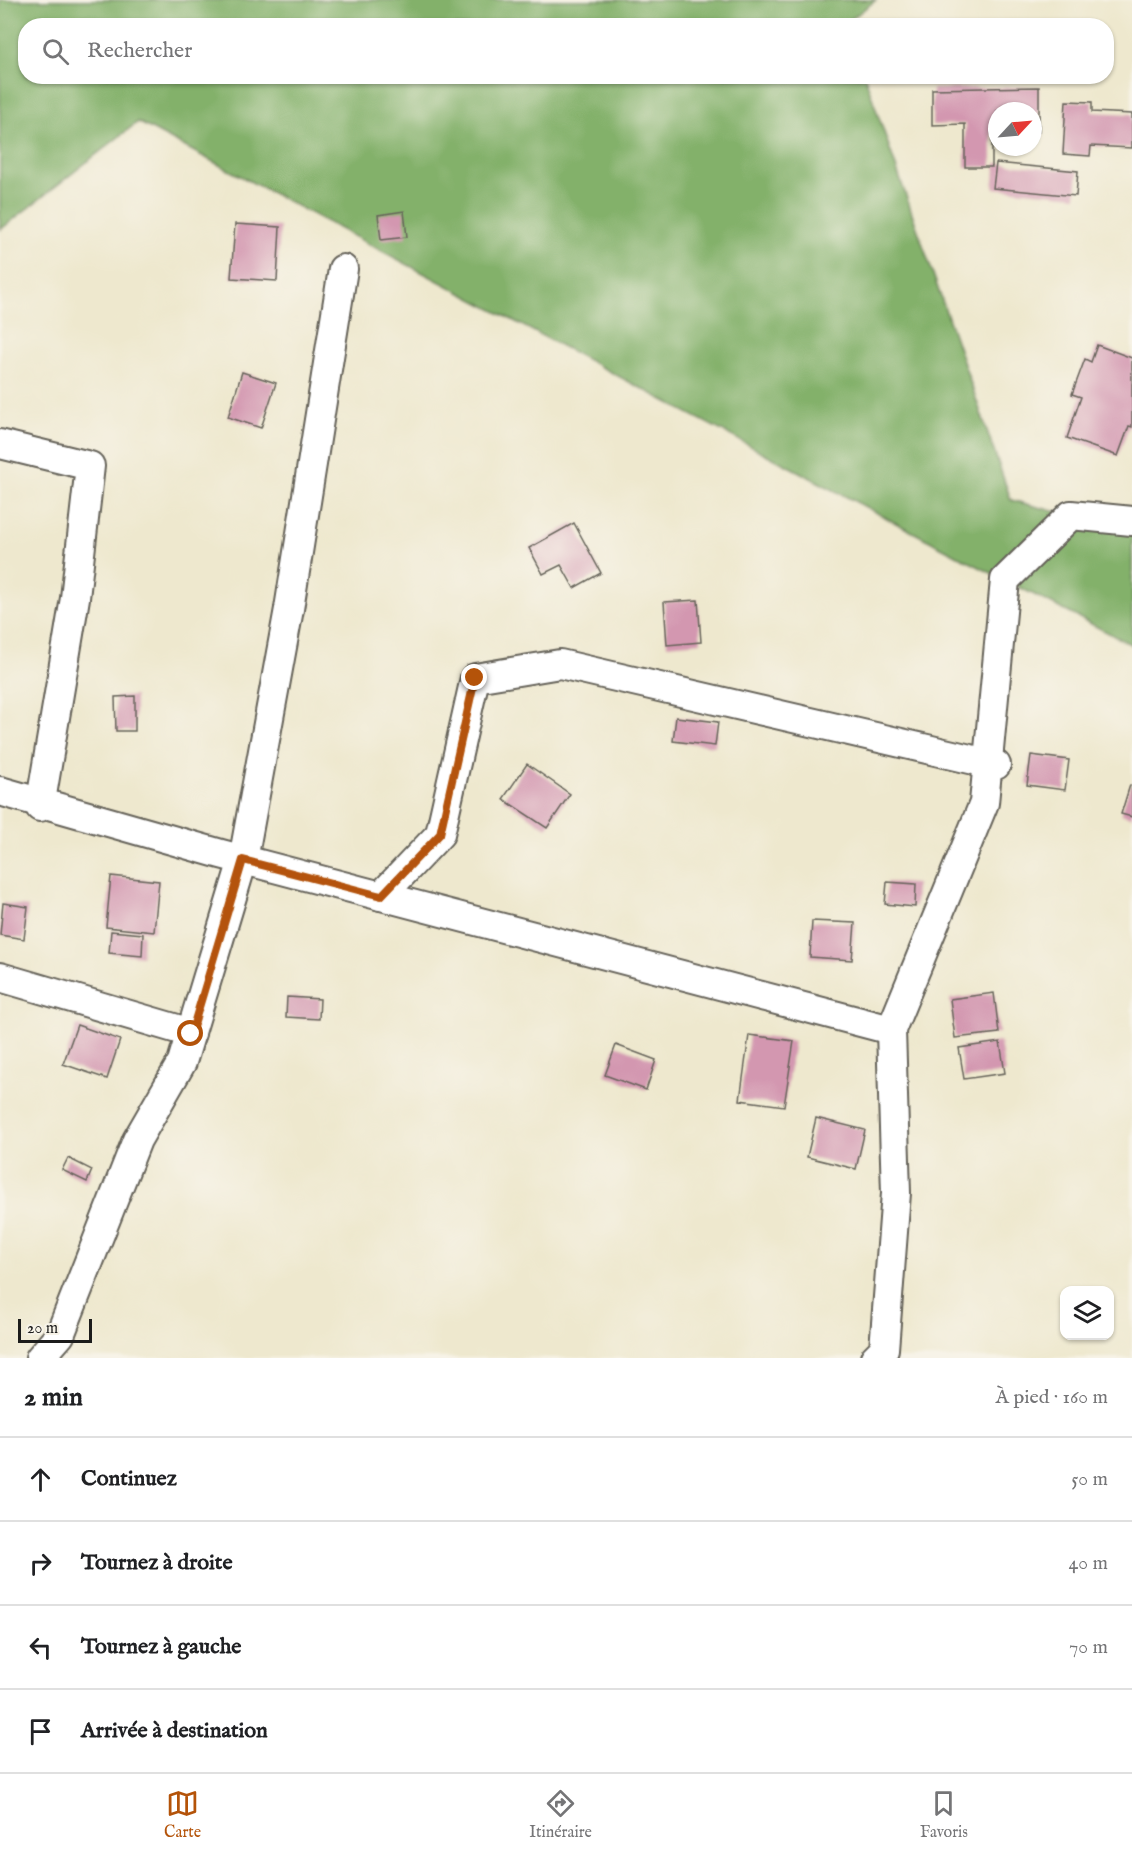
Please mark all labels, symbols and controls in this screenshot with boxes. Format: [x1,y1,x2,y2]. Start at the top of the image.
search box [18,18,1114,84]
icon: search [39,35,72,68]
text: Rechercher [87,37,192,65]
north arrow [988,102,1042,156]
route end [461,664,487,690]
route start [177,1020,203,1046]
map controls [1060,1286,1114,1340]
button: layers [1060,1286,1114,1340]
scale bar [18,1316,92,1344]
text: 20 m [27,1319,58,1339]
text: 2 min [24,1381,83,1414]
text: À pied · 160 m [996,1385,1108,1410]
icon: ahead [24,1463,57,1496]
text: Continuez [81,1465,177,1493]
text: 50 m [1071,1467,1108,1492]
icon: right [24,1547,57,1580]
text: Tournez à droite [81,1549,232,1577]
text: 40 m [1069,1551,1108,1576]
icon: left [24,1631,57,1664]
text: Tournez à gauche [81,1633,241,1661]
text: 70 m [1069,1635,1108,1660]
icon: arrive [24,1715,57,1748]
text: Arrivée à destination [81,1717,268,1745]
tab: Carte [164,1787,201,1843]
tab: Itinéraire [529,1787,592,1843]
tab: Favoris [920,1787,968,1843]

